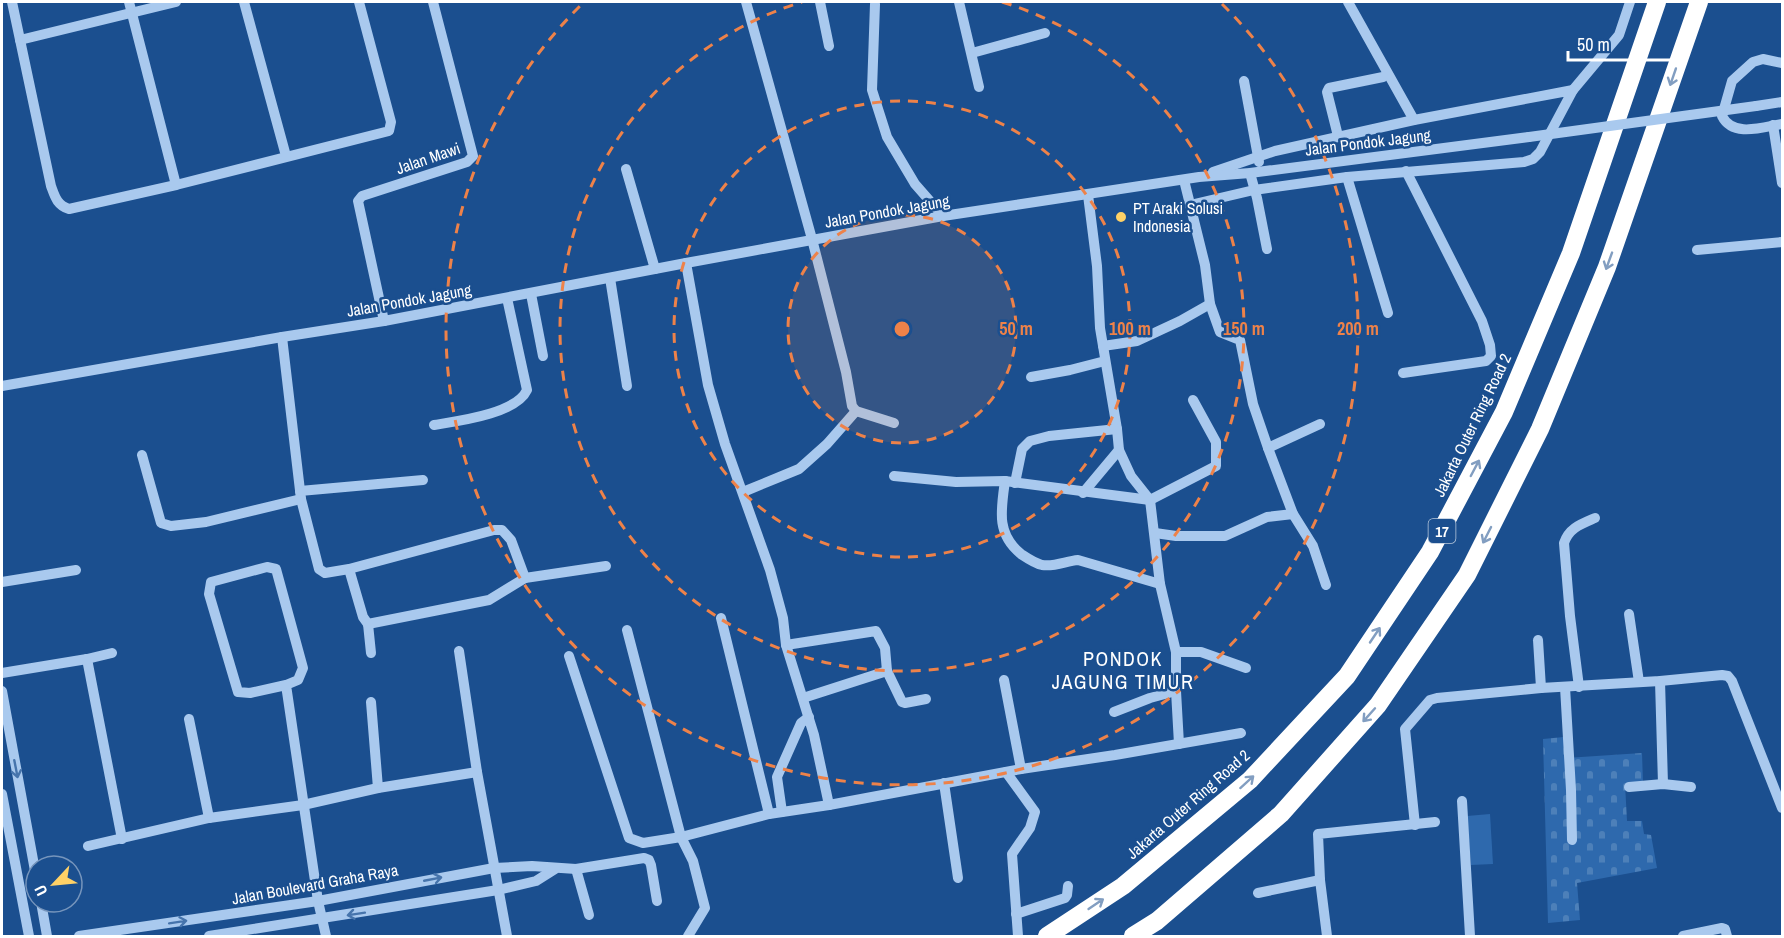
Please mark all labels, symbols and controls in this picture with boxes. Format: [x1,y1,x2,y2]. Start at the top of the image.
scale bar [1568,24,1682,62]
text: 50 m [1577,32,1610,57]
one-way arrow [1666,67,1677,86]
street label: Jalan Pondok Jagung [1304,123,1433,161]
street label: Jalan Mawi [393,137,463,179]
street label: Jalan Pondok Jagung [823,189,952,233]
place label: PT Araki Solusi Indonesia [1133,197,1223,237]
marker: PT Araki Solusi Indonesia [1114,210,1128,224]
one-way arrow [1603,251,1614,270]
street label: Jalan Pondok Jagung [345,278,474,322]
text: 50 m [999,316,1033,341]
text: 100 m [1109,316,1151,341]
text: 150 m [1223,316,1265,341]
text: 200 m [1337,316,1379,341]
centre of rings [892,319,912,339]
street label: Jakarta Outer Ring Road 2 [1428,350,1516,500]
one-way arrow [1470,459,1481,477]
road number: 17 [1428,519,1456,543]
one-way arrow [1481,525,1492,543]
one-way arrow [1369,627,1381,643]
district label: PONDOK JAGUNG TIMUR [1052,645,1194,695]
one-way arrow [1362,707,1376,722]
street label: Jakarta Outer Ring Road 2 [1122,744,1254,864]
one-way arrow [11,759,22,779]
one-way arrow [1240,774,1255,789]
north arrow [24,854,84,914]
street label: Jalan Boulevard Graha Raya [230,858,401,909]
one-way arrow [422,873,442,884]
text: U [29,881,52,900]
one-way arrow [1087,898,1103,910]
one-way arrow [347,908,367,919]
one-way arrow [168,916,187,927]

